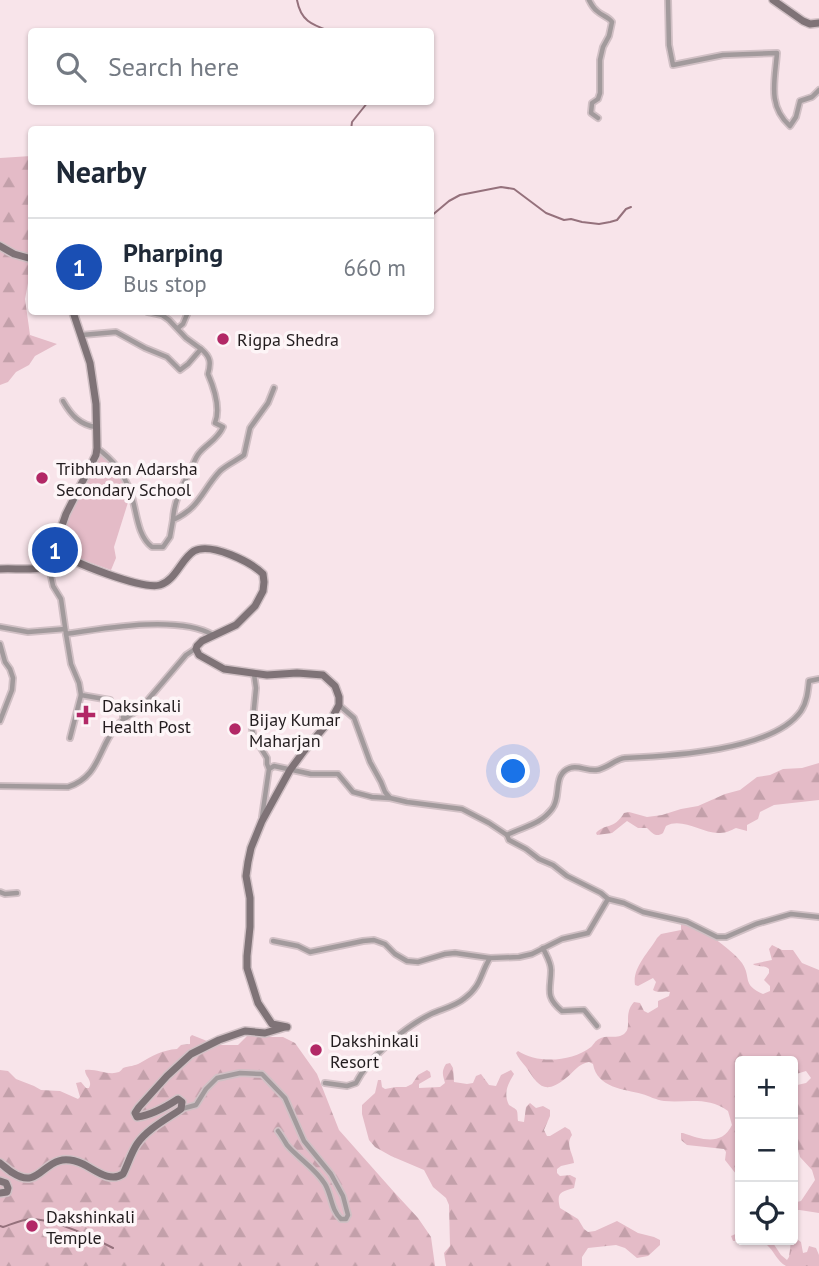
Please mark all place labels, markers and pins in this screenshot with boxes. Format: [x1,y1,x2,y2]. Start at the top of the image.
place label: Rigpa Shedra [237,328,339,351]
marker: Rigpa Shedra [215,331,231,347]
place label: Tribhuvan Adarsha Secondary School [56,457,198,501]
marker: Tribhuvan Adarsha Secondary School [34,470,50,486]
pin: 1 [32,524,78,576]
place label: Daksinkali Health Post [102,694,191,738]
marker: Daksinkali Health Post [76,705,96,725]
place label: Bijay Kumar Maharjan [249,708,340,752]
marker: Bijay Kumar Maharjan [227,721,243,737]
place label: Dakshinkali Resort [330,1029,419,1073]
marker: Dakshinkali Resort [308,1042,324,1058]
place label: Dakshinkali Temple [46,1205,135,1249]
marker: Dakshinkali Temple [24,1218,40,1234]

